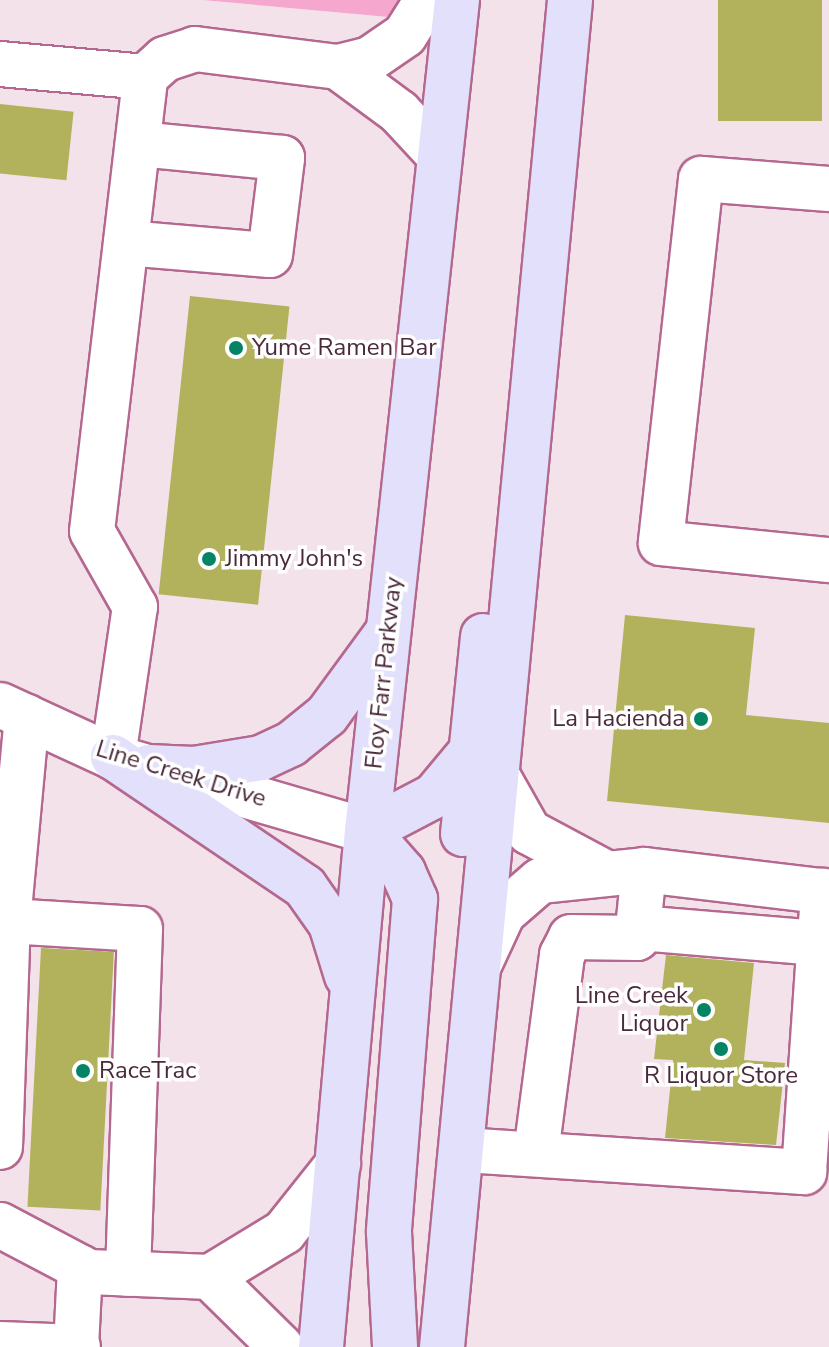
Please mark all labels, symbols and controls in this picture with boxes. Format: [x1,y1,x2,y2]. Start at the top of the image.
place label: Yume Ramen Bar [252,334,437,362]
marker: Yume Ramen Bar [227,339,245,357]
place label: Jimmy John's [225,545,363,573]
marker: Jimmy John's [200,550,218,568]
street label: Floy Farr Parkway [360,576,408,770]
place label: La Hacienda [552,705,685,733]
marker: La Hacienda [692,710,710,728]
street label: Line Creek Drive [92,734,270,814]
place label: Line Creek Liquor [575,982,688,1038]
marker: Line Creek Liquor [695,1001,713,1019]
marker: R Liquor Store [712,1040,730,1058]
place label: RaceTrac [99,1057,196,1085]
marker: RaceTrac [74,1062,92,1080]
place label: R Liquor Store [644,1062,798,1090]

